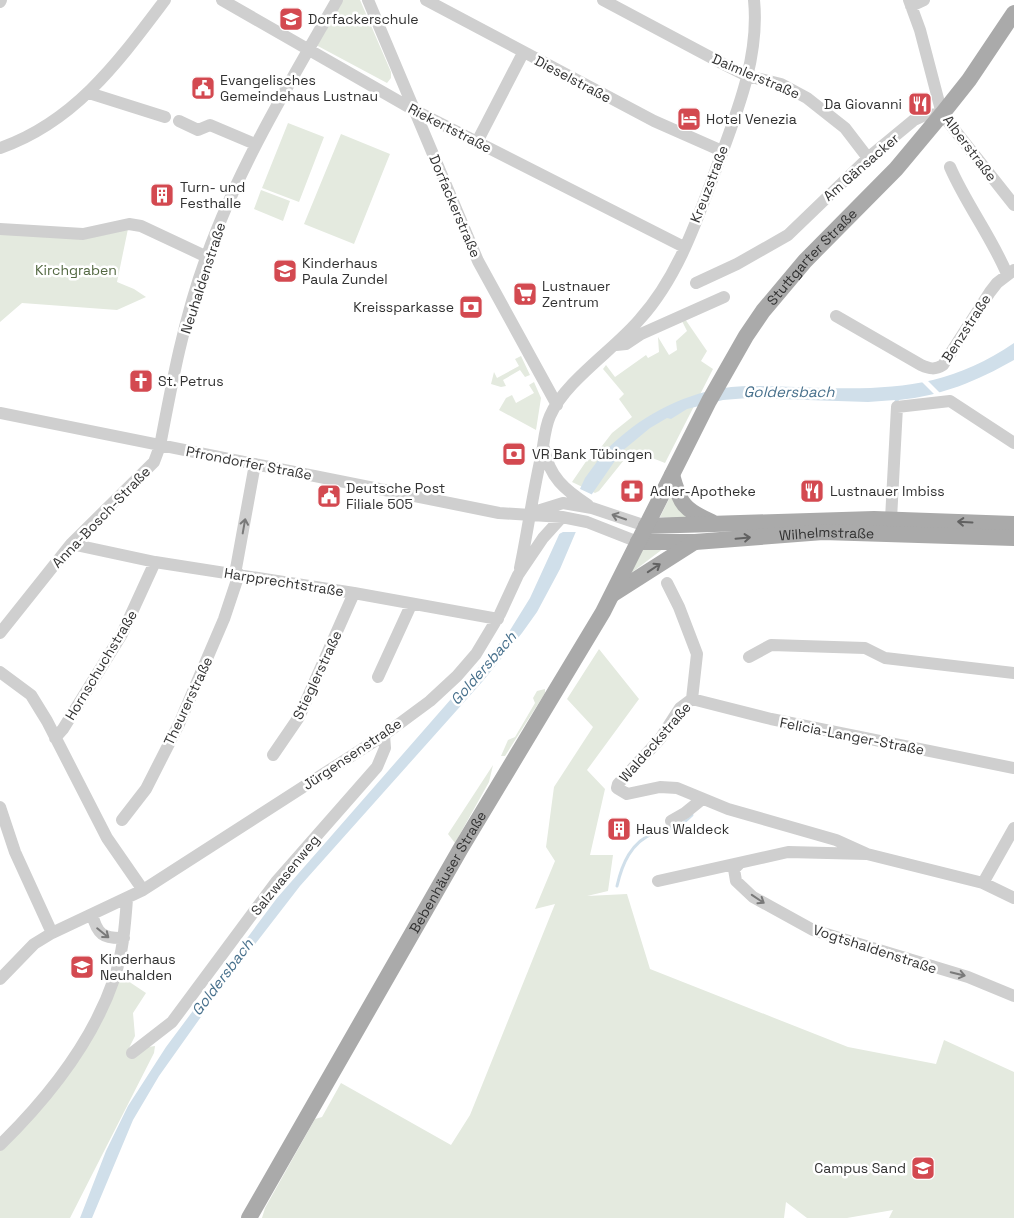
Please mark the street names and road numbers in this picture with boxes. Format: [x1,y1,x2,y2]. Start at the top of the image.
street label: Daimlerstraße [709,49,803,103]
street label: Dieselstraße [532,51,614,107]
street label: Riekertstraße [405,99,495,157]
street label: Alberstraße [939,111,1001,185]
street label: Am Gänsacker [819,129,903,205]
street label: Kreuzstraße [686,143,732,225]
street label: Dorfackerstraße [425,152,485,260]
street label: Stuttgarter Straße [763,205,861,309]
street label: Neuhaldenstraße [177,220,229,336]
street label: Benzstraße [937,291,995,365]
street label: Pfrondorfer Straße [184,442,314,484]
street label: Anna-Bosch-Straße [48,463,154,571]
street label: Wilhelmstraße [778,523,875,544]
street label: Harpprechtstraße [223,564,345,600]
street label: Hornschuchstraße [61,607,141,723]
street label: Stieglerstraße [288,628,346,722]
street label: Theurerstraße [160,654,216,748]
street label: Waldeckstraße [615,698,695,786]
street label: Felicia-Langer-Straße [778,713,926,759]
street label: Jürgensenstraße [299,714,405,794]
street label: Bebenhäuser Straße [405,808,490,936]
street label: Salzwasenweg [247,831,323,919]
street label: Vogtshaldenstraße [811,920,939,978]

